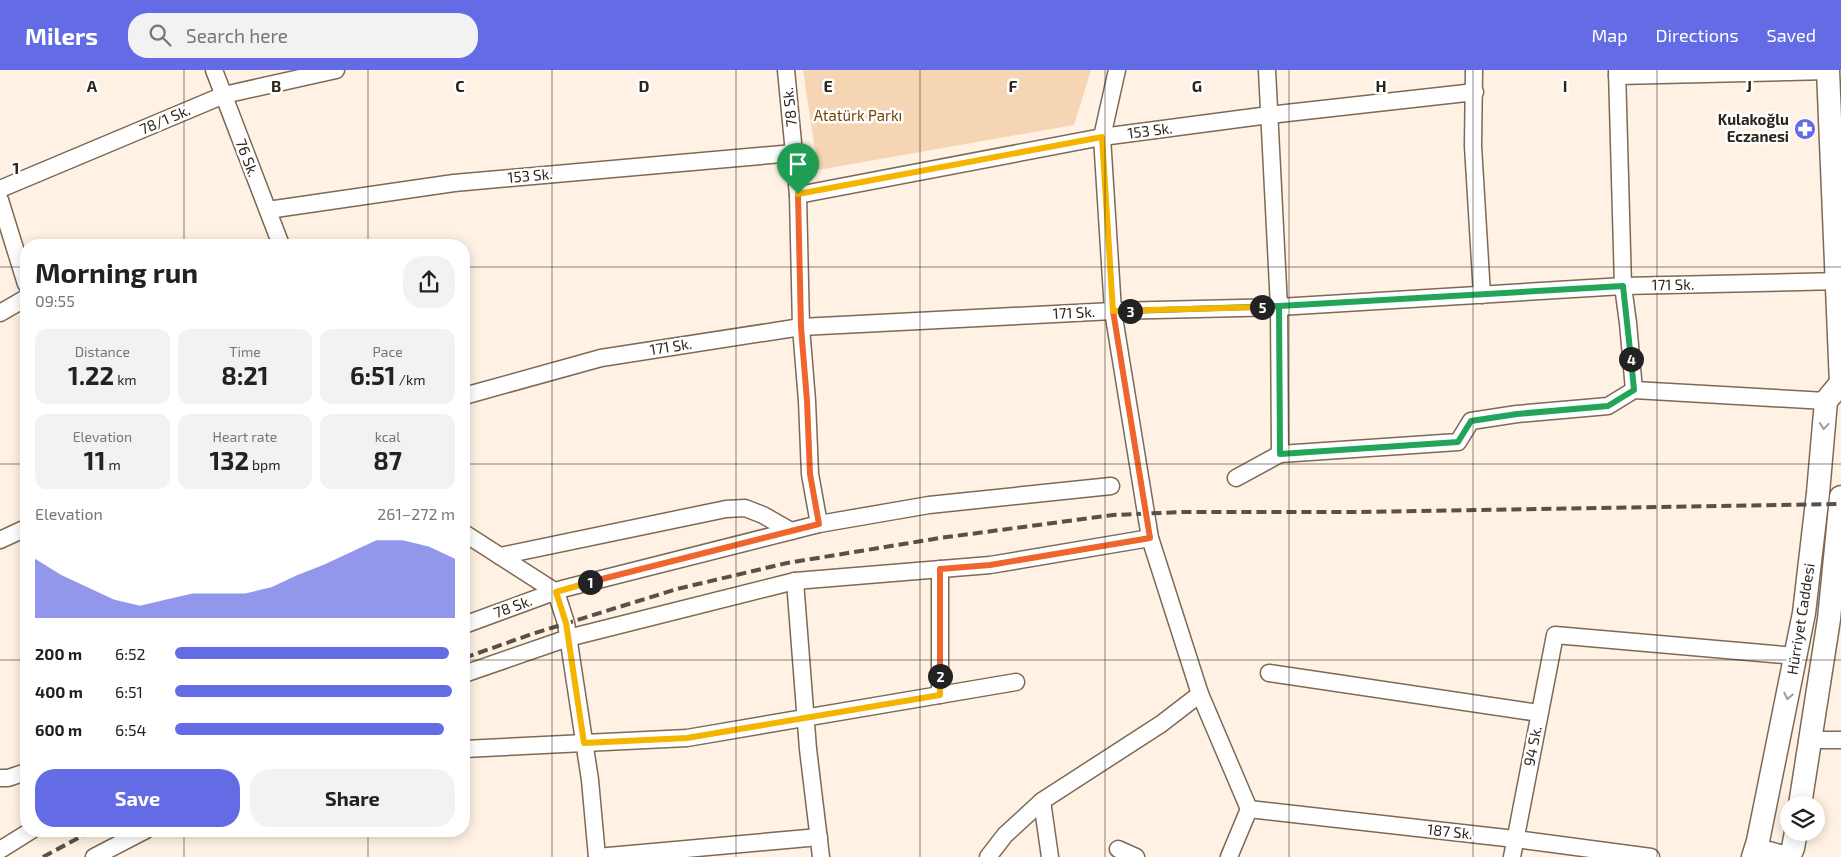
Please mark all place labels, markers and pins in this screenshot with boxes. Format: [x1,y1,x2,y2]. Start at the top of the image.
place label: Kulakoğlu Eczanesi [1718,110,1789,145]
pharmacy icon: Kulakoğlu Eczanesi [1793,117,1817,141]
pin [777,143,819,194]
pin: 5 [1250,294,1274,320]
pin: 3 [1118,298,1142,324]
pin: 4 [1618,346,1644,372]
pin: 1 [578,570,602,594]
pin: 2 [928,664,952,688]

